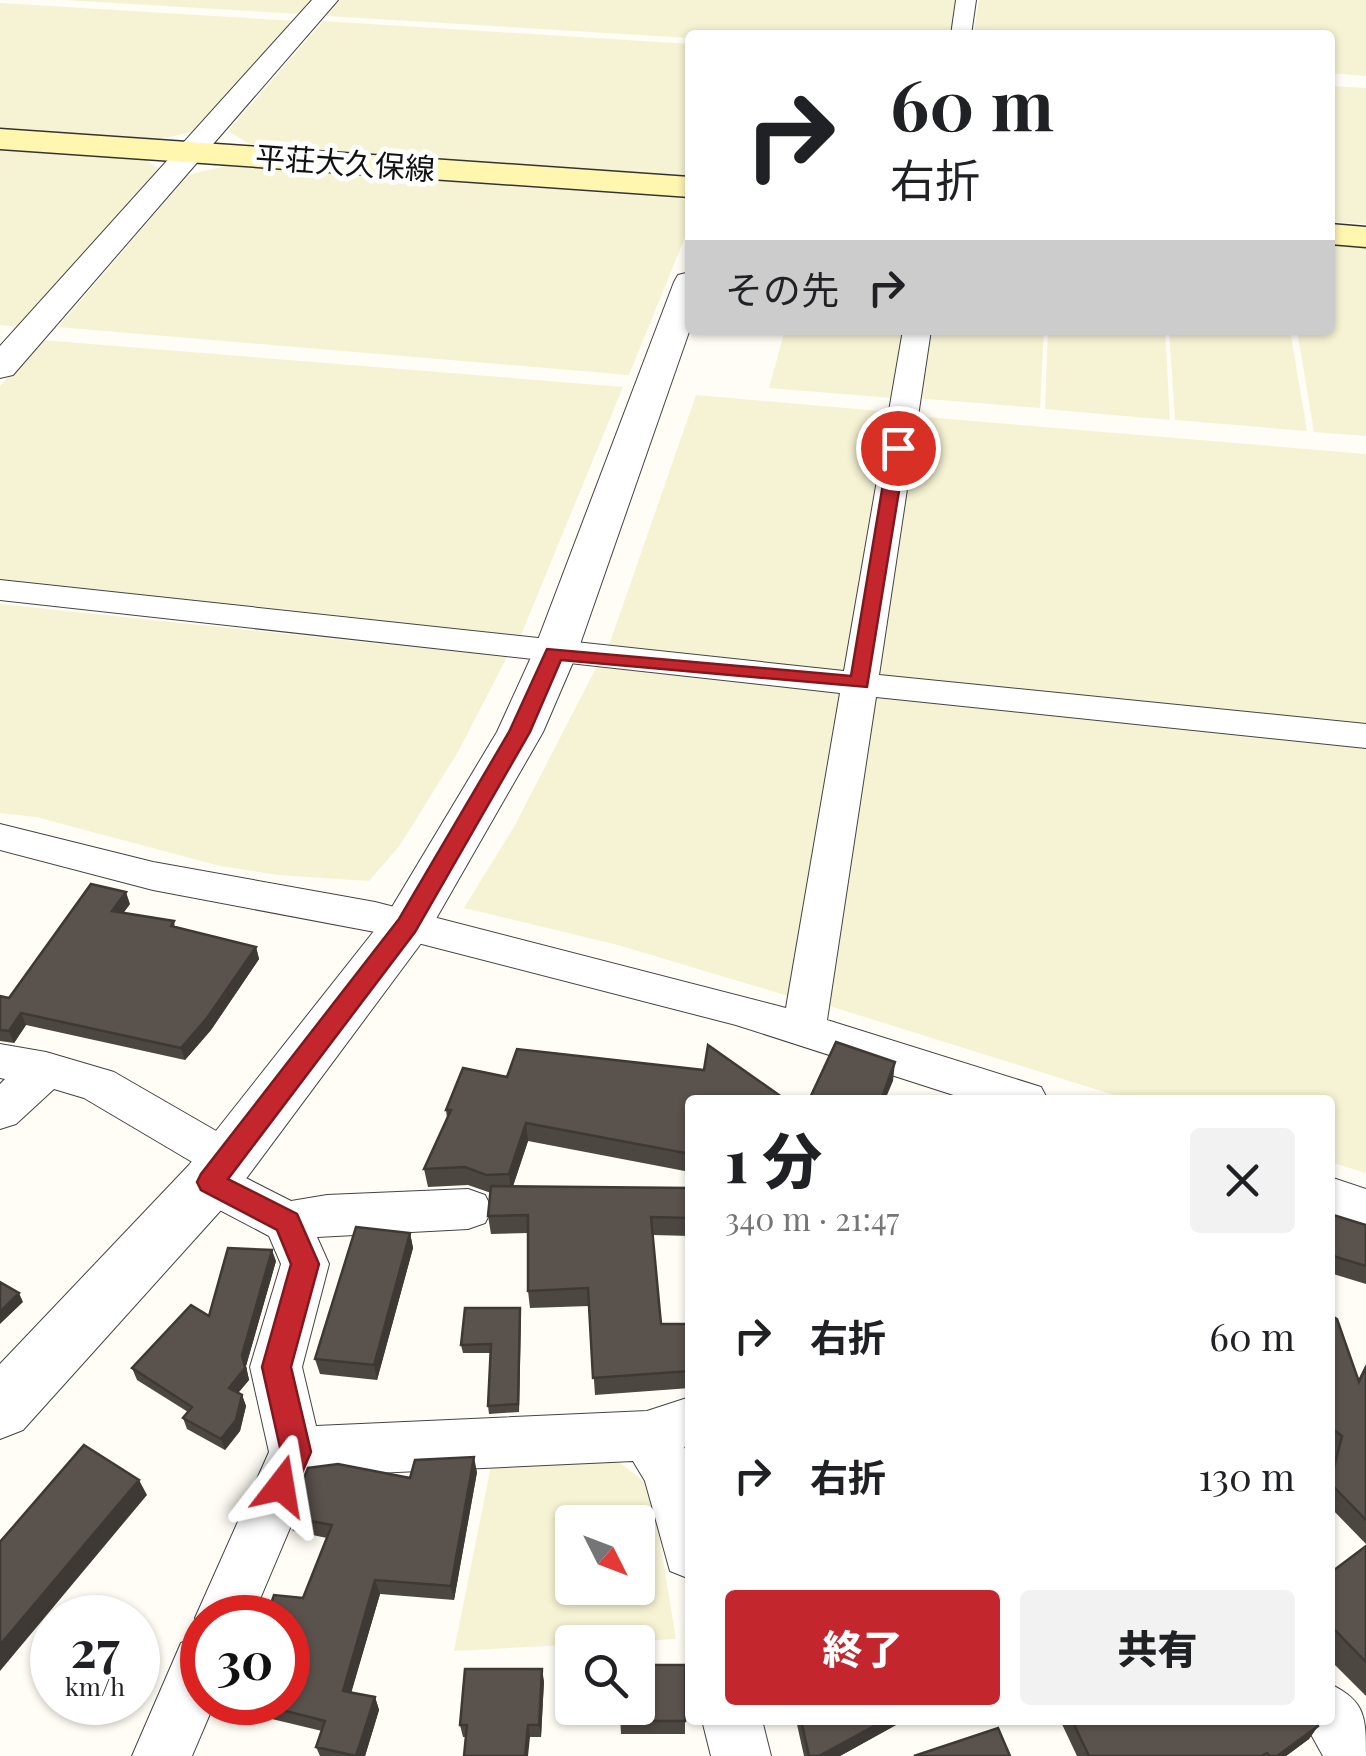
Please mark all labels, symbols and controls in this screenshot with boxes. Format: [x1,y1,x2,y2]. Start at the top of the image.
text: 60 m [890,55,1054,149]
icon: right [725,70,855,200]
street label: 平荘大久保線 [254,136,436,188]
text: 右折 [890,148,980,208]
icon: right [859,260,914,315]
text: その先 [725,263,839,314]
pin [856,406,941,491]
icon: arrive [871,421,926,476]
text: 1 分 [725,1118,822,1198]
button: close [1190,1128,1295,1233]
text: 340 m · 21:47 [725,1196,899,1239]
icon: right [725,1308,780,1363]
text: 60 m [1209,1310,1295,1361]
text: 右折 [810,1311,886,1362]
position arrow [229,1434,333,1538]
icon: right [725,1448,780,1503]
text: 130 m [1198,1450,1295,1501]
text: 右折 [810,1451,886,1502]
north arrow [555,1505,655,1605]
map controls [555,1505,655,1725]
button: 終了 [725,1590,1000,1705]
button: 共有 [1020,1590,1295,1705]
speed limit sign: 30 [180,1595,310,1725]
text: 27 [71,1614,119,1681]
button: search [555,1625,655,1725]
text: km/h [65,1669,125,1702]

